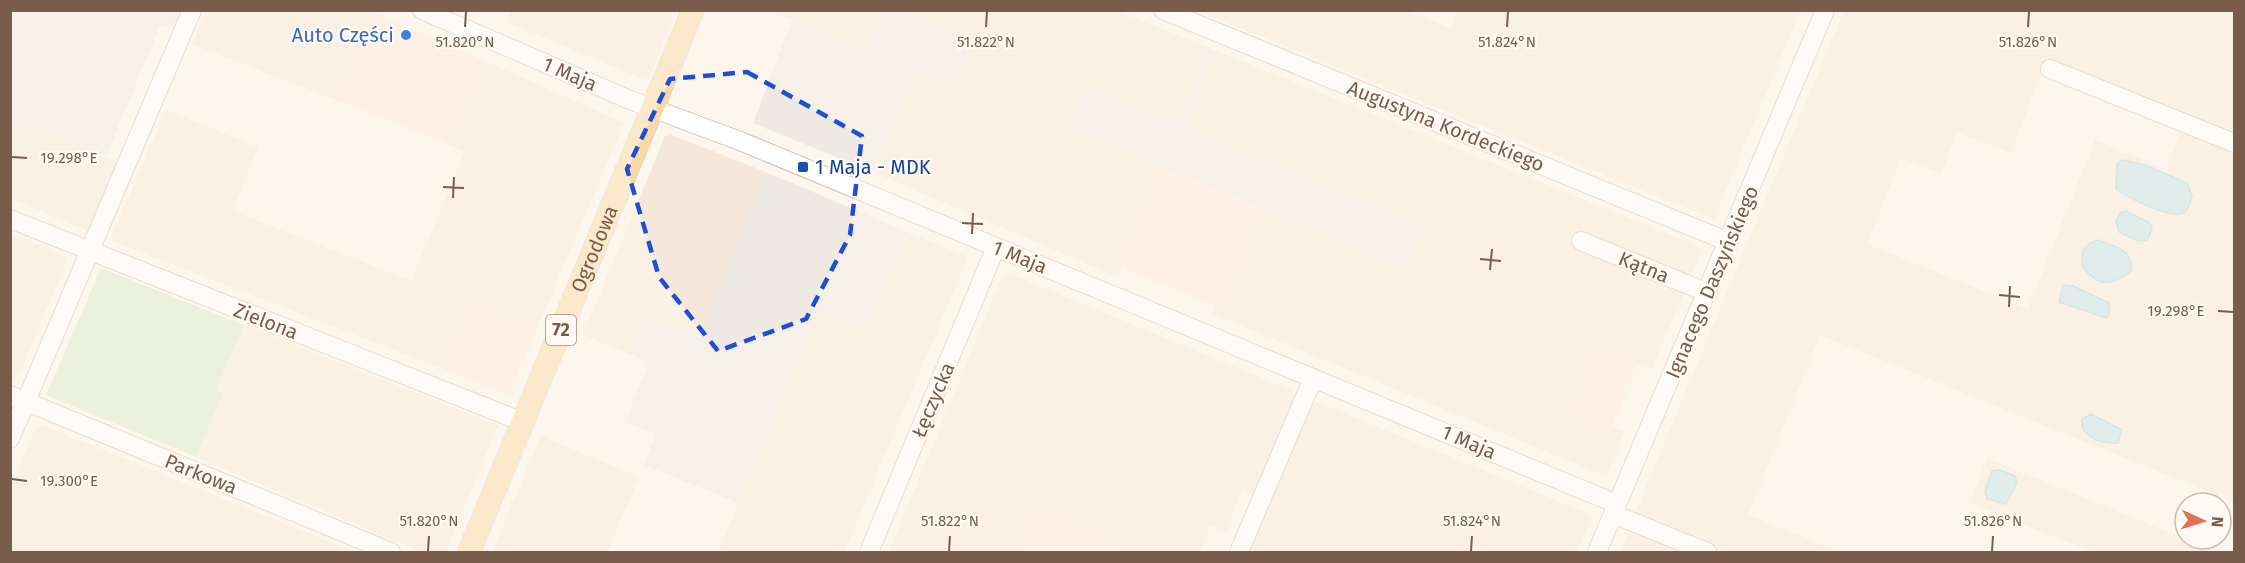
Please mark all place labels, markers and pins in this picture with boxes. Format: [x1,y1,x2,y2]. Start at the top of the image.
place label: Auto Części [292,23,394,47]
marker: Auto Części [399,28,413,42]
place label: 1 Maja - MDK [815,155,931,179]
marker: 1 Maja - MDK [796,160,810,174]

